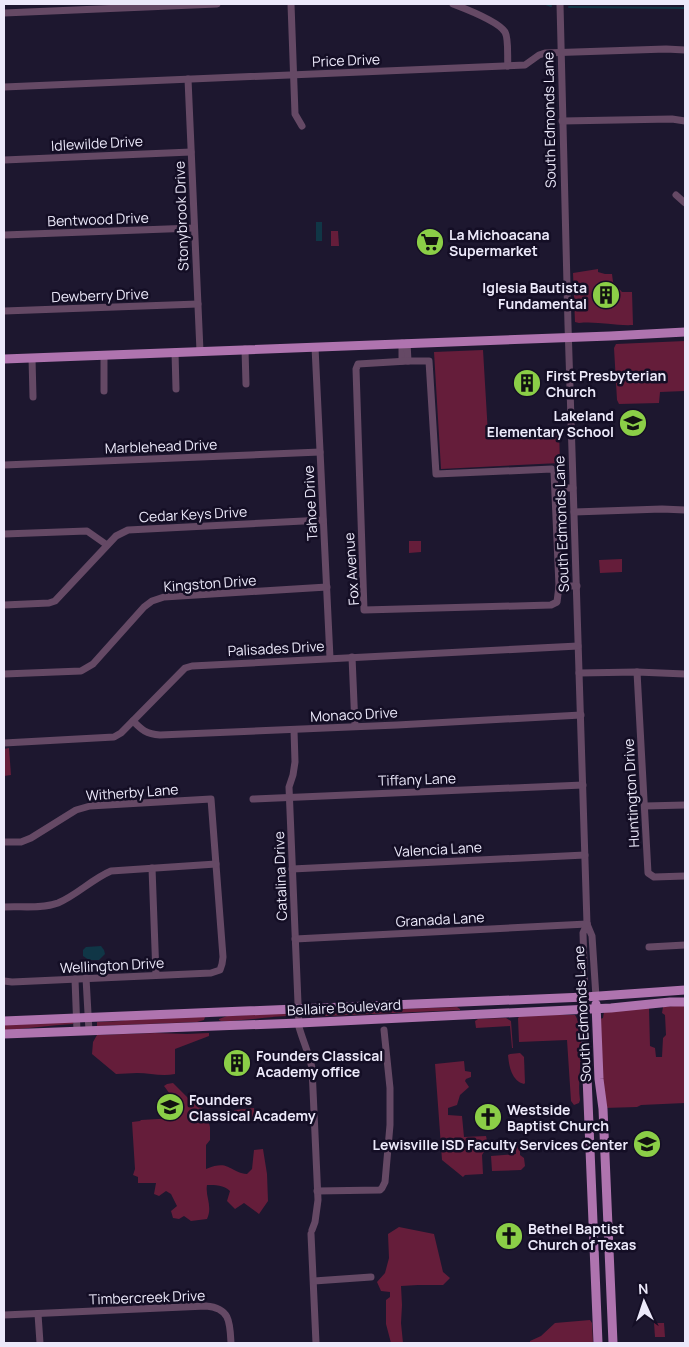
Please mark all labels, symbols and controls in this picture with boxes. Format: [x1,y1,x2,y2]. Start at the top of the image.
street label: Price Drive [312,49,380,71]
street label: South Edmonds Lane [538,52,560,188]
street label: Idlewilde Drive [51,131,143,155]
street label: Stonybrook Drive [170,161,192,271]
street label: Bentwood Drive [47,208,149,230]
place label: La Michoacana Supermarket [449,225,550,260]
supermarket icon: La Michoacana Supermarket [415,227,445,257]
place label: Iglesia Bautista Fundamental [482,278,587,313]
building icon: Iglesia Bautista Fundamental [591,280,621,310]
street label: Dewberry Drive [51,284,149,306]
place label: First Presbyterian Church [546,366,666,401]
building icon: First Presbyterian Church [512,368,542,398]
place label: Lakeland Elementary School [487,406,614,441]
school or university icon: Lakeland Elementary School [618,408,648,438]
street label: Marblehead Drive [105,435,217,457]
street label: South Edmonds Lane [549,455,573,593]
street label: Tahoe Drive [299,465,321,541]
street label: Cedar Keys Drive [138,502,248,526]
street label: Fox Avenue [339,532,363,606]
street label: Kingston Drive [163,570,257,596]
street label: Palisades Drive [227,636,325,660]
street label: Monaco Drive [310,702,398,726]
street label: Huntington Drive [619,738,643,848]
street label: Tiffany Lane [378,768,456,790]
street label: Witherby Lane [85,779,179,805]
street label: Catalina Drive [269,831,291,921]
street label: Valencia Lane [394,837,482,861]
street label: Granada Lane [395,907,485,931]
street label: South Edmonds Lane [569,945,595,1083]
street label: Wellington Drive [59,953,165,977]
street label: Bellaire Boulevard [286,995,402,1019]
place label: Founders Classical Academy office [256,1046,383,1081]
building icon: Founders Classical Academy office [222,1048,252,1078]
place label: Founders Classical Academy [189,1090,316,1125]
school or university icon: Founders Classical Academy [155,1092,185,1122]
place label: Westside Baptist Church [507,1100,609,1135]
church icon: Westside Baptist Church [473,1102,503,1132]
school or university icon: Lewisville ISD Faculty Services Center [632,1129,662,1159]
place label: Lewisville ISD Faculty Services Center [373,1135,628,1154]
place label: Bethel Baptist Church of Texas [528,1219,637,1254]
church icon: Bethel Baptist Church of Texas [494,1221,524,1251]
north arrow [619,1277,669,1327]
text: N [638,1279,649,1298]
street label: Timbercreek Drive [89,1285,205,1309]

